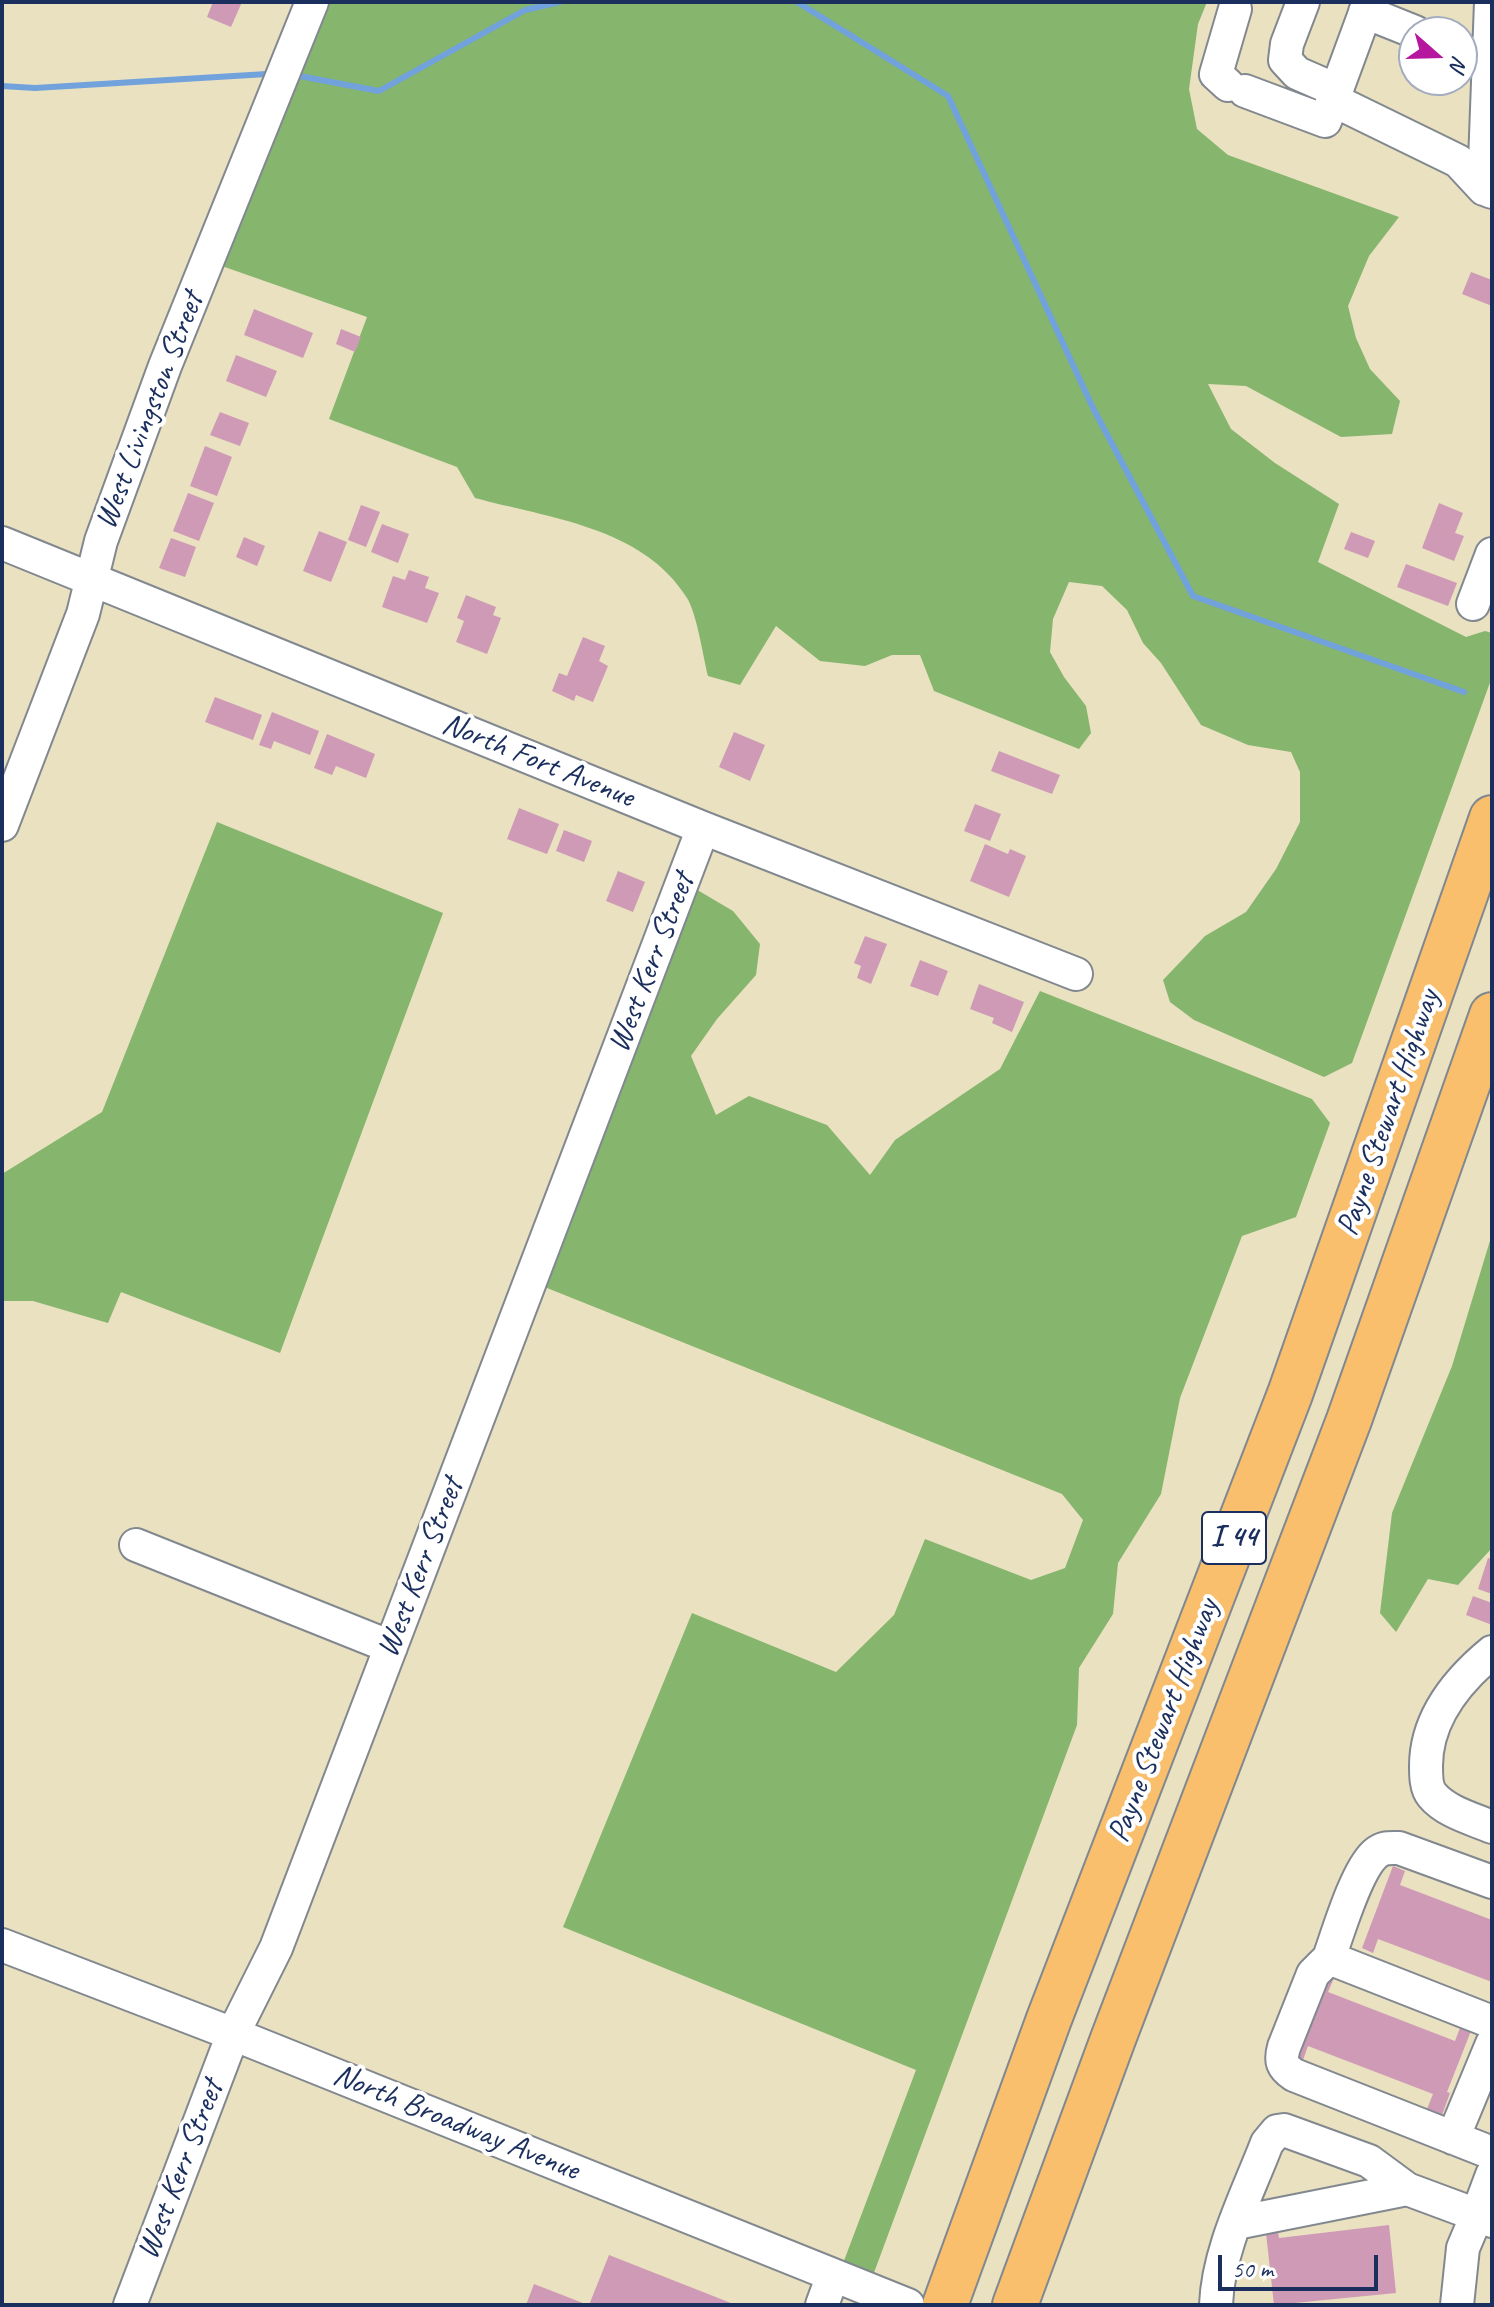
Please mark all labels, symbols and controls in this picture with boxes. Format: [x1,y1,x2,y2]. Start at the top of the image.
north arrow [1398,16,1478,96]
text: N [1443,52,1474,75]
street label: West Livingston Street [87,287,213,535]
street label: North Fort Avenue [437,705,639,817]
street label: West Kerr Street [600,868,704,1058]
street label: Payne Stewart Highway [1329,985,1449,1241]
street label: West Kerr Street [369,1473,473,1663]
road number: I 44 [1202,1512,1266,1564]
street label: Payne Stewart Highway [1100,1594,1228,1848]
street label: North Broadway Avenue [328,2056,584,2190]
street label: West Kerr Street [129,2075,233,2265]
scale bar [1222,2239,1382,2289]
text: 50 m [1232,2254,1273,2284]

